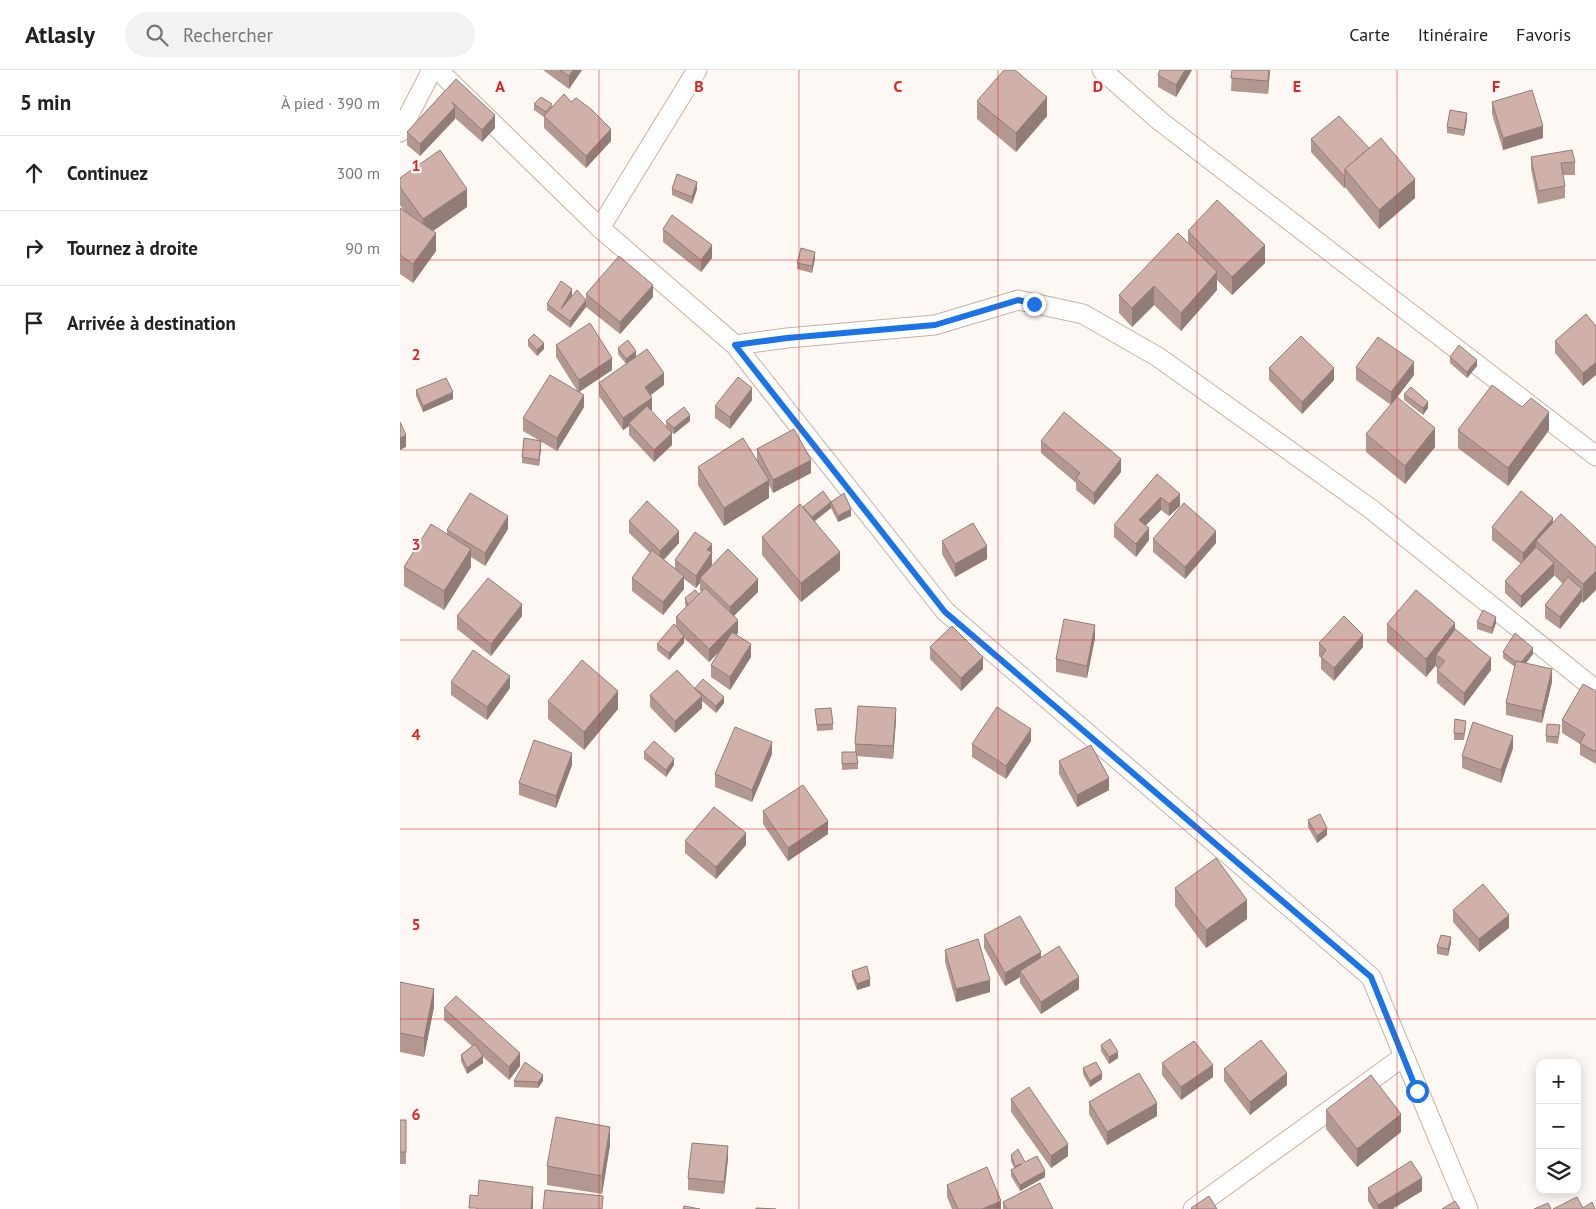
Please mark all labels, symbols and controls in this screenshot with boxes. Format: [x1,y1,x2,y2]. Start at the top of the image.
search box [125,12,475,57]
text: Atlasly [25,19,95,50]
icon: search [143,21,171,49]
text: Rechercher [183,23,273,47]
text: Carte [1349,23,1390,46]
text: Itinéraire [1418,23,1488,46]
text: Favoris [1516,23,1571,46]
text: A [495,76,505,96]
text: B [694,76,704,96]
text: C [894,76,903,96]
text: D [1093,76,1103,96]
text: E [1293,76,1301,96]
text: F [1492,76,1500,96]
text: 5 min [20,89,71,116]
text: À pied · 390 m [281,93,380,113]
text: 1 [411,155,421,175]
icon: ahead [20,159,48,187]
text: Continuez [67,161,148,185]
text: 300 m [337,163,380,183]
icon: right [20,234,48,262]
text: Tournez à droite [67,236,198,260]
text: 90 m [345,238,380,258]
route end [1023,293,1046,316]
icon: arrive [20,309,48,337]
text: Arrivée à destination [67,311,236,335]
text: 2 [411,344,421,364]
text: 3 [411,534,421,554]
text: 4 [411,724,421,744]
text: 5 [411,914,421,934]
map controls [1536,1059,1581,1194]
button: + [1536,1059,1581,1104]
route start [1406,1080,1429,1103]
text: 6 [411,1104,421,1124]
button: − [1536,1104,1581,1149]
button: layers [1536,1149,1581,1194]

